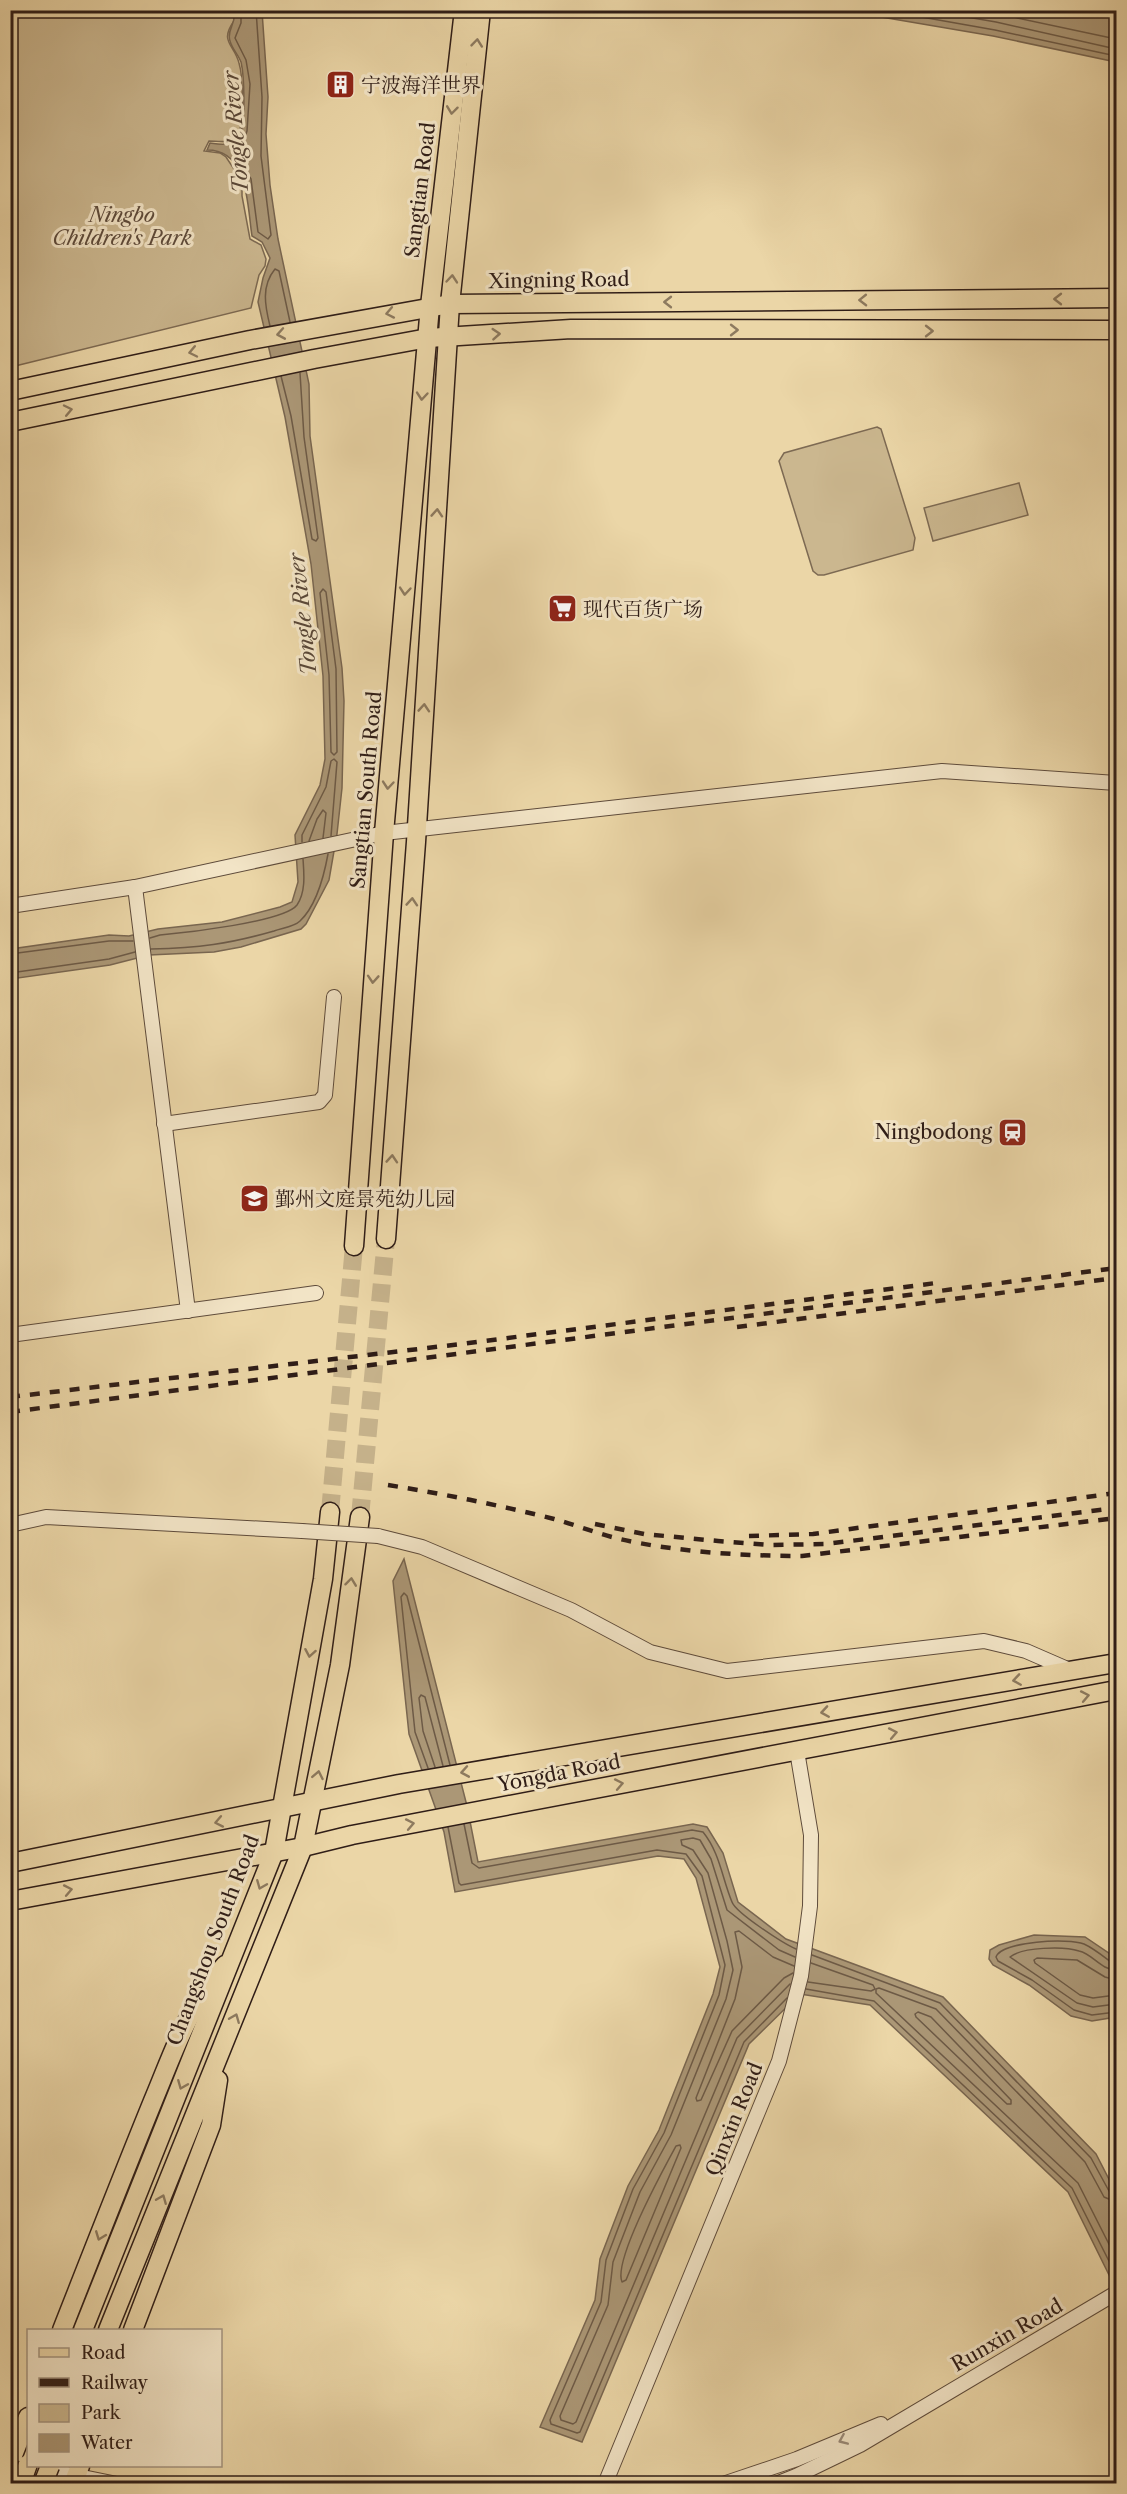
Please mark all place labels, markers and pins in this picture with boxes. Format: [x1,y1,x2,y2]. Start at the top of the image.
building icon: 宁波海洋世界 [324,69,356,101]
place label: 宁波海洋世界 [361,73,481,97]
supermarket icon: 现代百货广场 [546,593,578,625]
place label: 现代百货广场 [583,597,703,621]
station icon: Ningbodong [997,1116,1029,1148]
place label: Ningbodong [875,1120,992,1144]
school or university icon: 鄞州文庭景苑幼儿园 [238,1183,270,1215]
place label: 鄞州文庭景苑幼儿园 [275,1187,455,1211]

